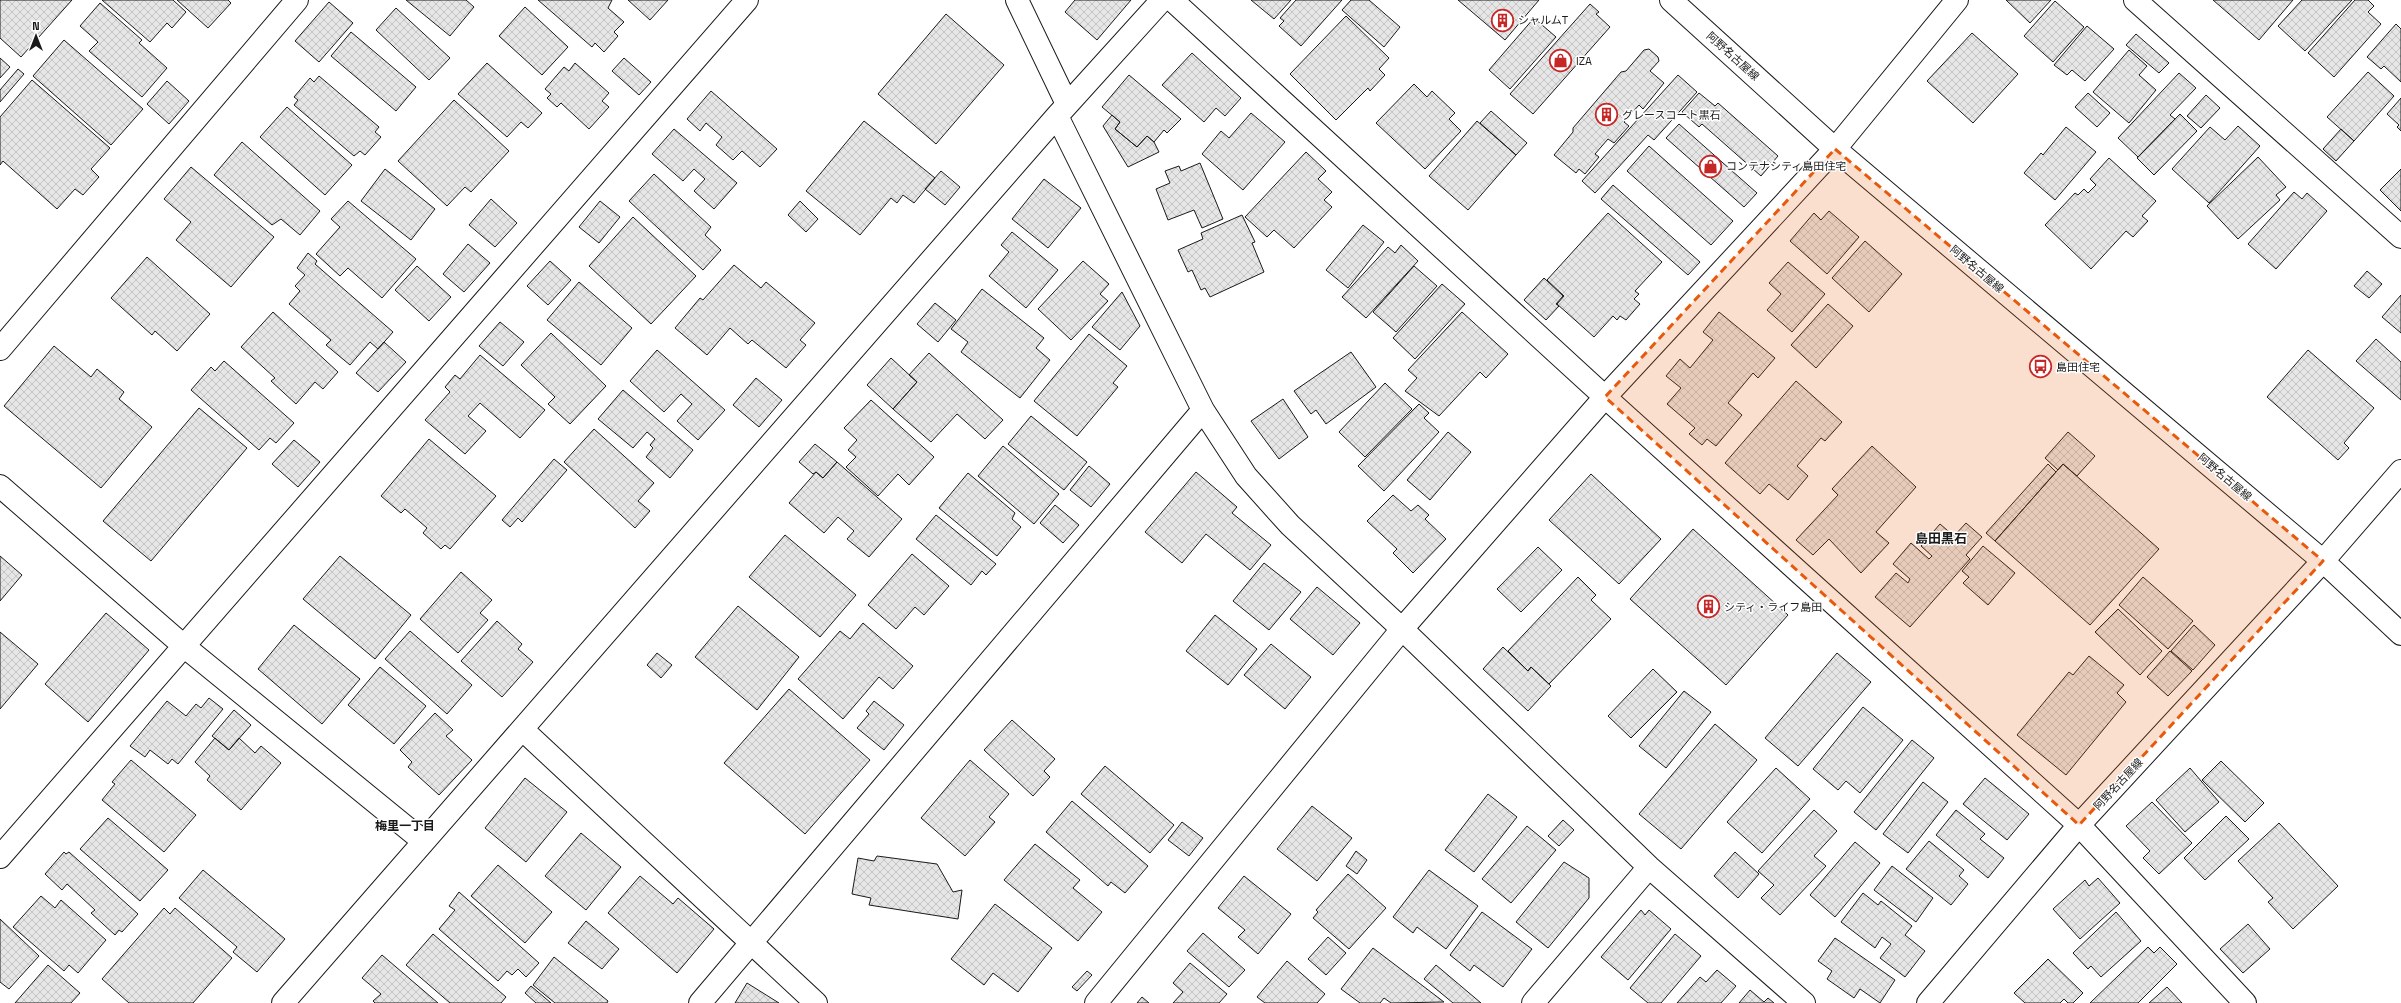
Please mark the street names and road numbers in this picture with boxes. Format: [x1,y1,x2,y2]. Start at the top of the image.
street label: 阿野名古屋線 [1704,29,1762,83]
street label: 阿野名古屋線 [1947,242,2007,296]
street label: 阿野名古屋線 [2195,450,2255,504]
street label: 阿野名古屋線 [2090,755,2146,813]

